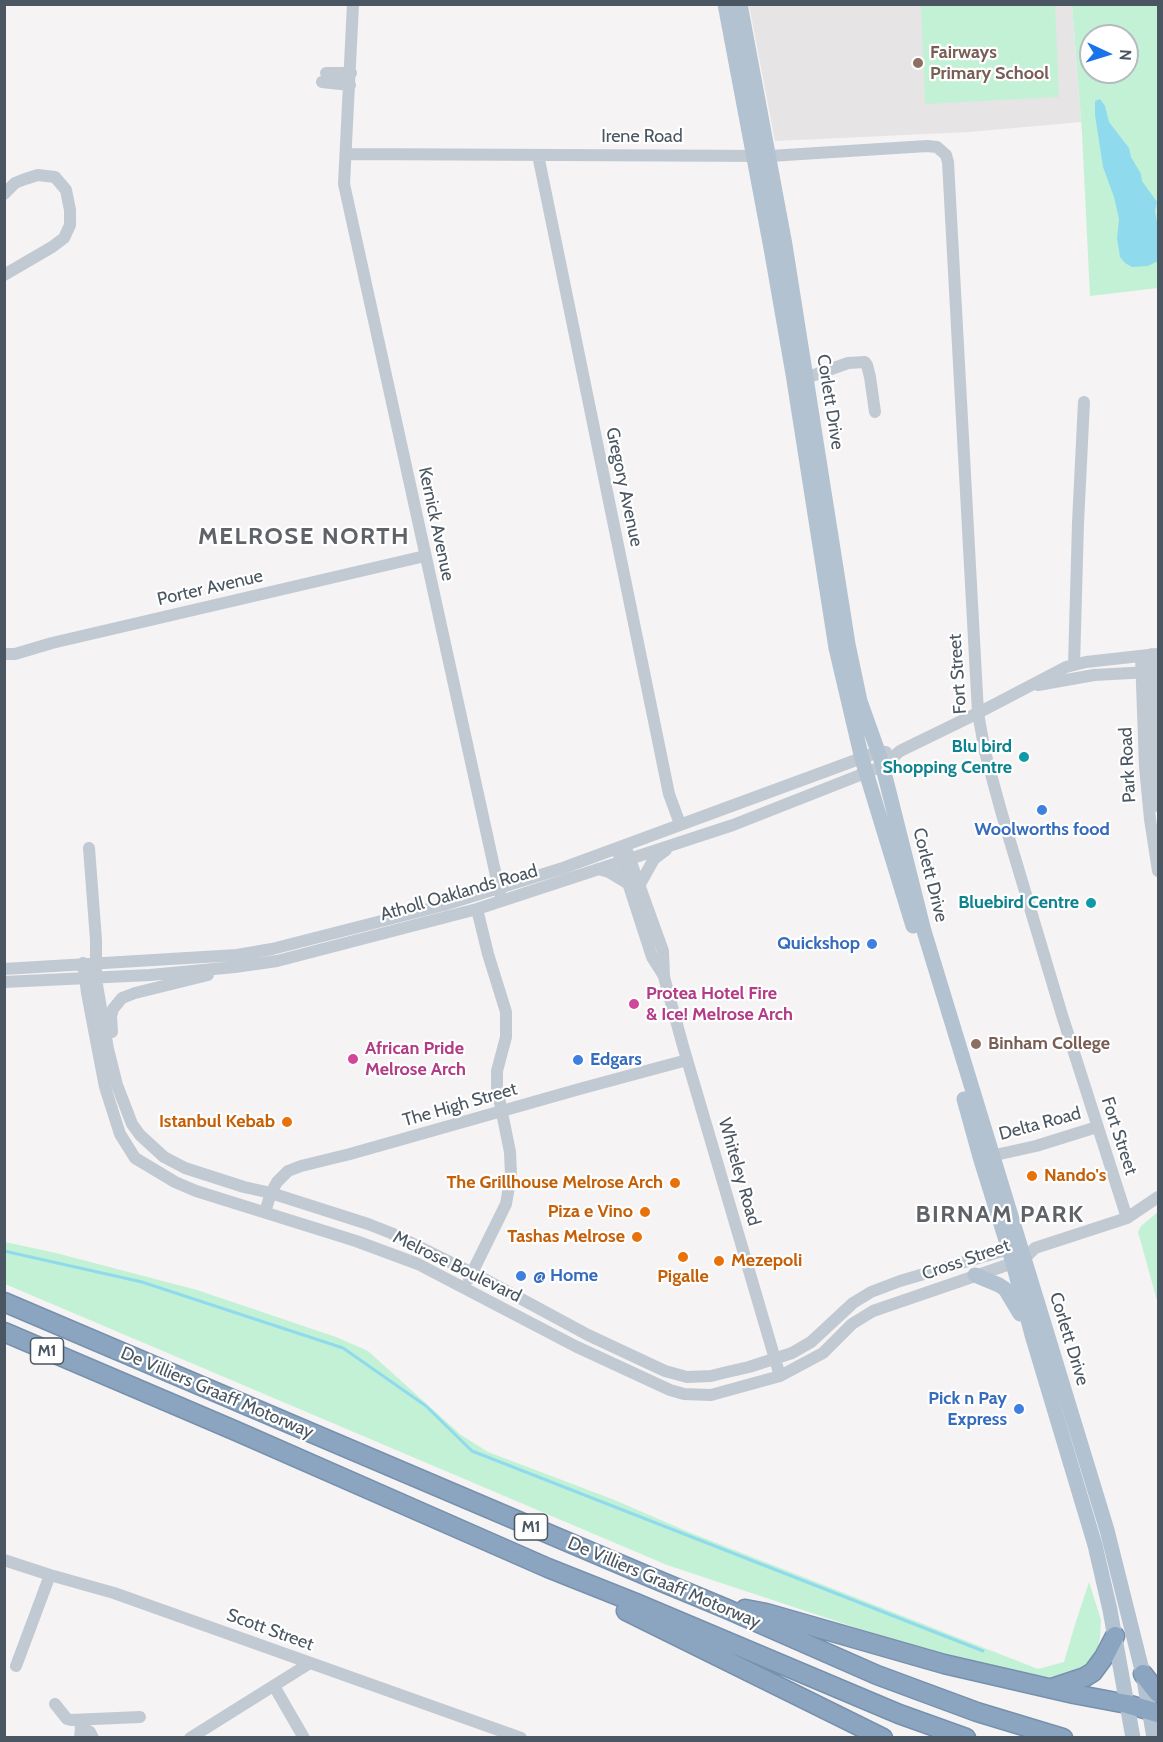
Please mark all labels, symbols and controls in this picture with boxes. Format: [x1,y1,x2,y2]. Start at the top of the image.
north arrow [1079,24,1139,84]
place label: Fairways Primary School [930,42,1049,84]
text: N [1116,49,1135,61]
marker: Fairways Primary School [911,56,925,70]
street label: Irene Road [601,126,683,148]
street label: Corlett Drive [812,353,848,451]
street label: Gregory Avenue [601,425,647,549]
street label: Kernick Avenue [413,465,459,583]
district label: MELROSE NORTH [198,523,410,551]
street label: Porter Avenue [155,565,265,611]
street label: Fort Street [944,633,972,715]
street label: Park Road [1115,727,1141,803]
place label: Blu bird Shopping Centre [882,736,1012,778]
marker: Blu bird Shopping Centre [1017,750,1031,764]
marker: Woolworths food [1035,803,1049,817]
place label: Woolworths food [974,819,1110,841]
street label: Corlett Drive [908,826,952,924]
street label: Atholl Oaklands Road [378,860,540,926]
place label: Bluebird Centre [958,892,1079,914]
marker: Bluebird Centre [1084,896,1098,910]
place label: Quickshop [777,933,860,955]
marker: Quickshop [865,937,879,951]
place label: Protea Hotel Fire & Ice! Melrose Arch [646,983,793,1026]
marker: Protea Hotel Fire & Ice! Melrose Arch [627,997,641,1011]
place label: Binham College [988,1033,1110,1055]
marker: Binham College [969,1037,983,1051]
place label: African Pride Melrose Arch [365,1038,466,1080]
place label: Edgars [590,1049,642,1071]
marker: African Pride Melrose Arch [346,1052,360,1066]
marker: Edgars [571,1053,585,1067]
street label: The High Street [400,1078,520,1132]
street label: Fort Street [1096,1094,1142,1178]
street label: Delta Road [997,1103,1083,1145]
place label: Istanbul Kebab [159,1111,275,1133]
marker: Istanbul Kebab [280,1115,294,1129]
street label: Whiteley Road [713,1116,765,1228]
place label: Nando's [1044,1165,1106,1187]
marker: Nando's [1025,1169,1039,1183]
place label: The Grillhouse Melrose Arch [446,1172,663,1194]
marker: The Grillhouse Melrose Arch [668,1176,682,1190]
place label: Piza e Vino [548,1201,633,1223]
district label: BIRNAM PARK [915,1201,1085,1229]
marker: Piza e Vino [638,1205,652,1219]
place label: Tashas Melrose [507,1226,625,1248]
street label: Melrose Boulevard [389,1227,525,1307]
marker: Tashas Melrose [630,1230,644,1244]
street label: Cross Street [919,1235,1013,1285]
marker: Pigalle [676,1250,690,1264]
place label: Mezepoli [731,1250,802,1272]
marker: Mezepoli [712,1254,726,1268]
place label: @ Home [533,1265,598,1287]
place label: Pigalle [657,1266,709,1288]
marker: @ Home [514,1269,528,1283]
street label: Corlett Drive [1045,1290,1093,1388]
road number: M1 [30,1338,63,1364]
street label: De Villiers Graaff Motorway [117,1343,317,1443]
place label: Pick n Pay Express [928,1388,1007,1430]
marker: Pick n Pay Express [1012,1402,1026,1416]
road number: M1 [514,1514,548,1540]
street label: De Villiers Graaff Motorway [564,1533,764,1633]
street label: Scott Street [224,1604,316,1656]

